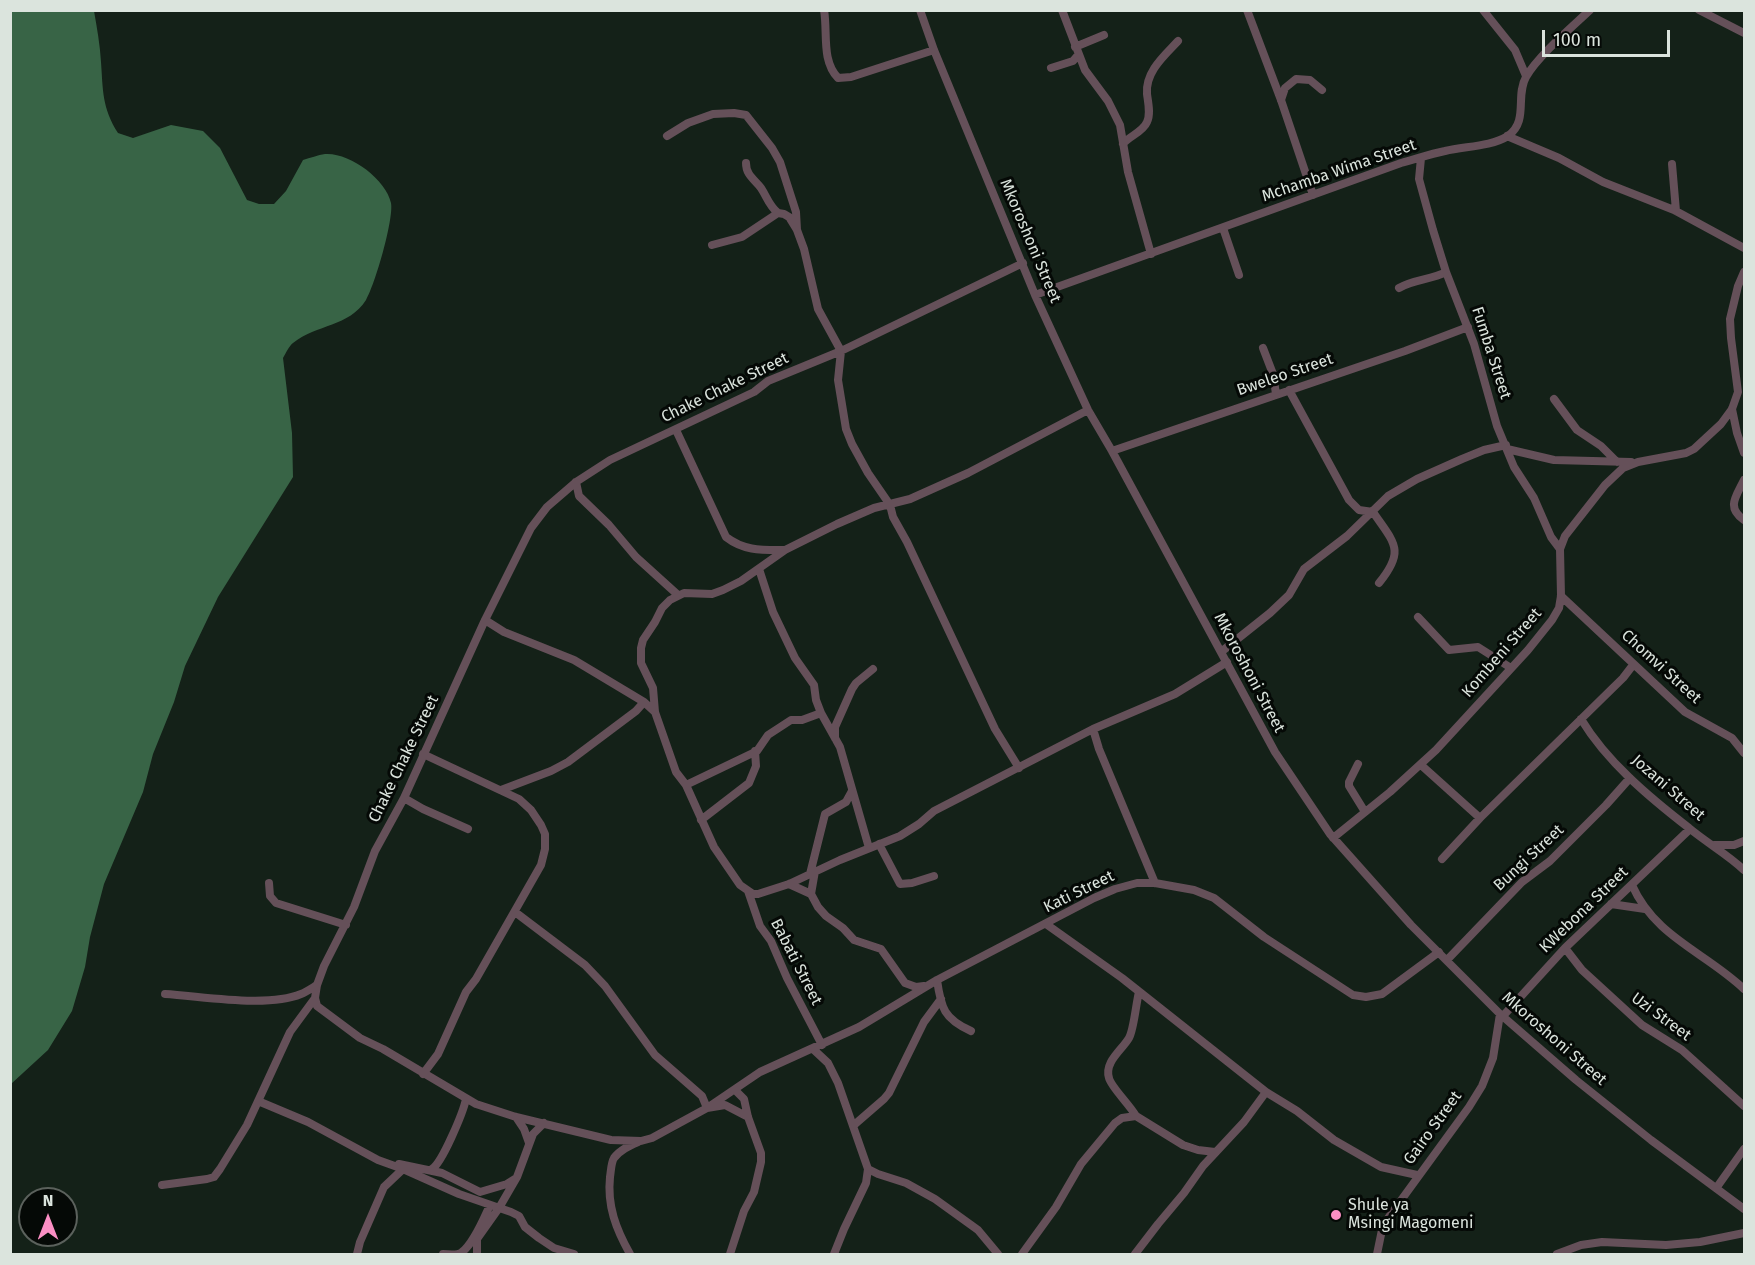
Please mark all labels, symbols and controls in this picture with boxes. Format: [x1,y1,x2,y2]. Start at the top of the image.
scale bar [1545,18,1672,56]
text: 100 m [1553,29,1601,51]
street label: Mchamba Wima Street [1259,136,1419,206]
street label: Mkoroshoni Street [995,176,1065,306]
street label: Fumba Street [1467,304,1515,402]
street label: Chake Chake Street [658,349,792,427]
street label: Bweleo Street [1234,350,1336,400]
street label: Kombeni Street [1458,604,1546,702]
street label: Mkoroshoni Street [1209,610,1289,736]
street label: Chomvi Street [1617,626,1705,708]
street label: Chake Chake Street [365,692,443,826]
street label: Jozani Street [1627,751,1709,825]
street label: Bungi Street [1490,821,1568,895]
street label: KWebona Street [1536,863,1632,957]
street label: Kati Street [1041,867,1117,917]
street label: Babati Street [766,916,826,1008]
street label: Mkoroshoni Street [1498,988,1610,1090]
street label: Uzi Street [1627,989,1695,1045]
street label: Gairo Street [1400,1088,1466,1168]
north arrow [18,1187,78,1247]
text: N [43,1191,53,1210]
place label: Shule ya Msingi Magomeni [1348,1196,1474,1234]
marker: Shule ya Msingi Magomeni [1329,1208,1343,1222]

